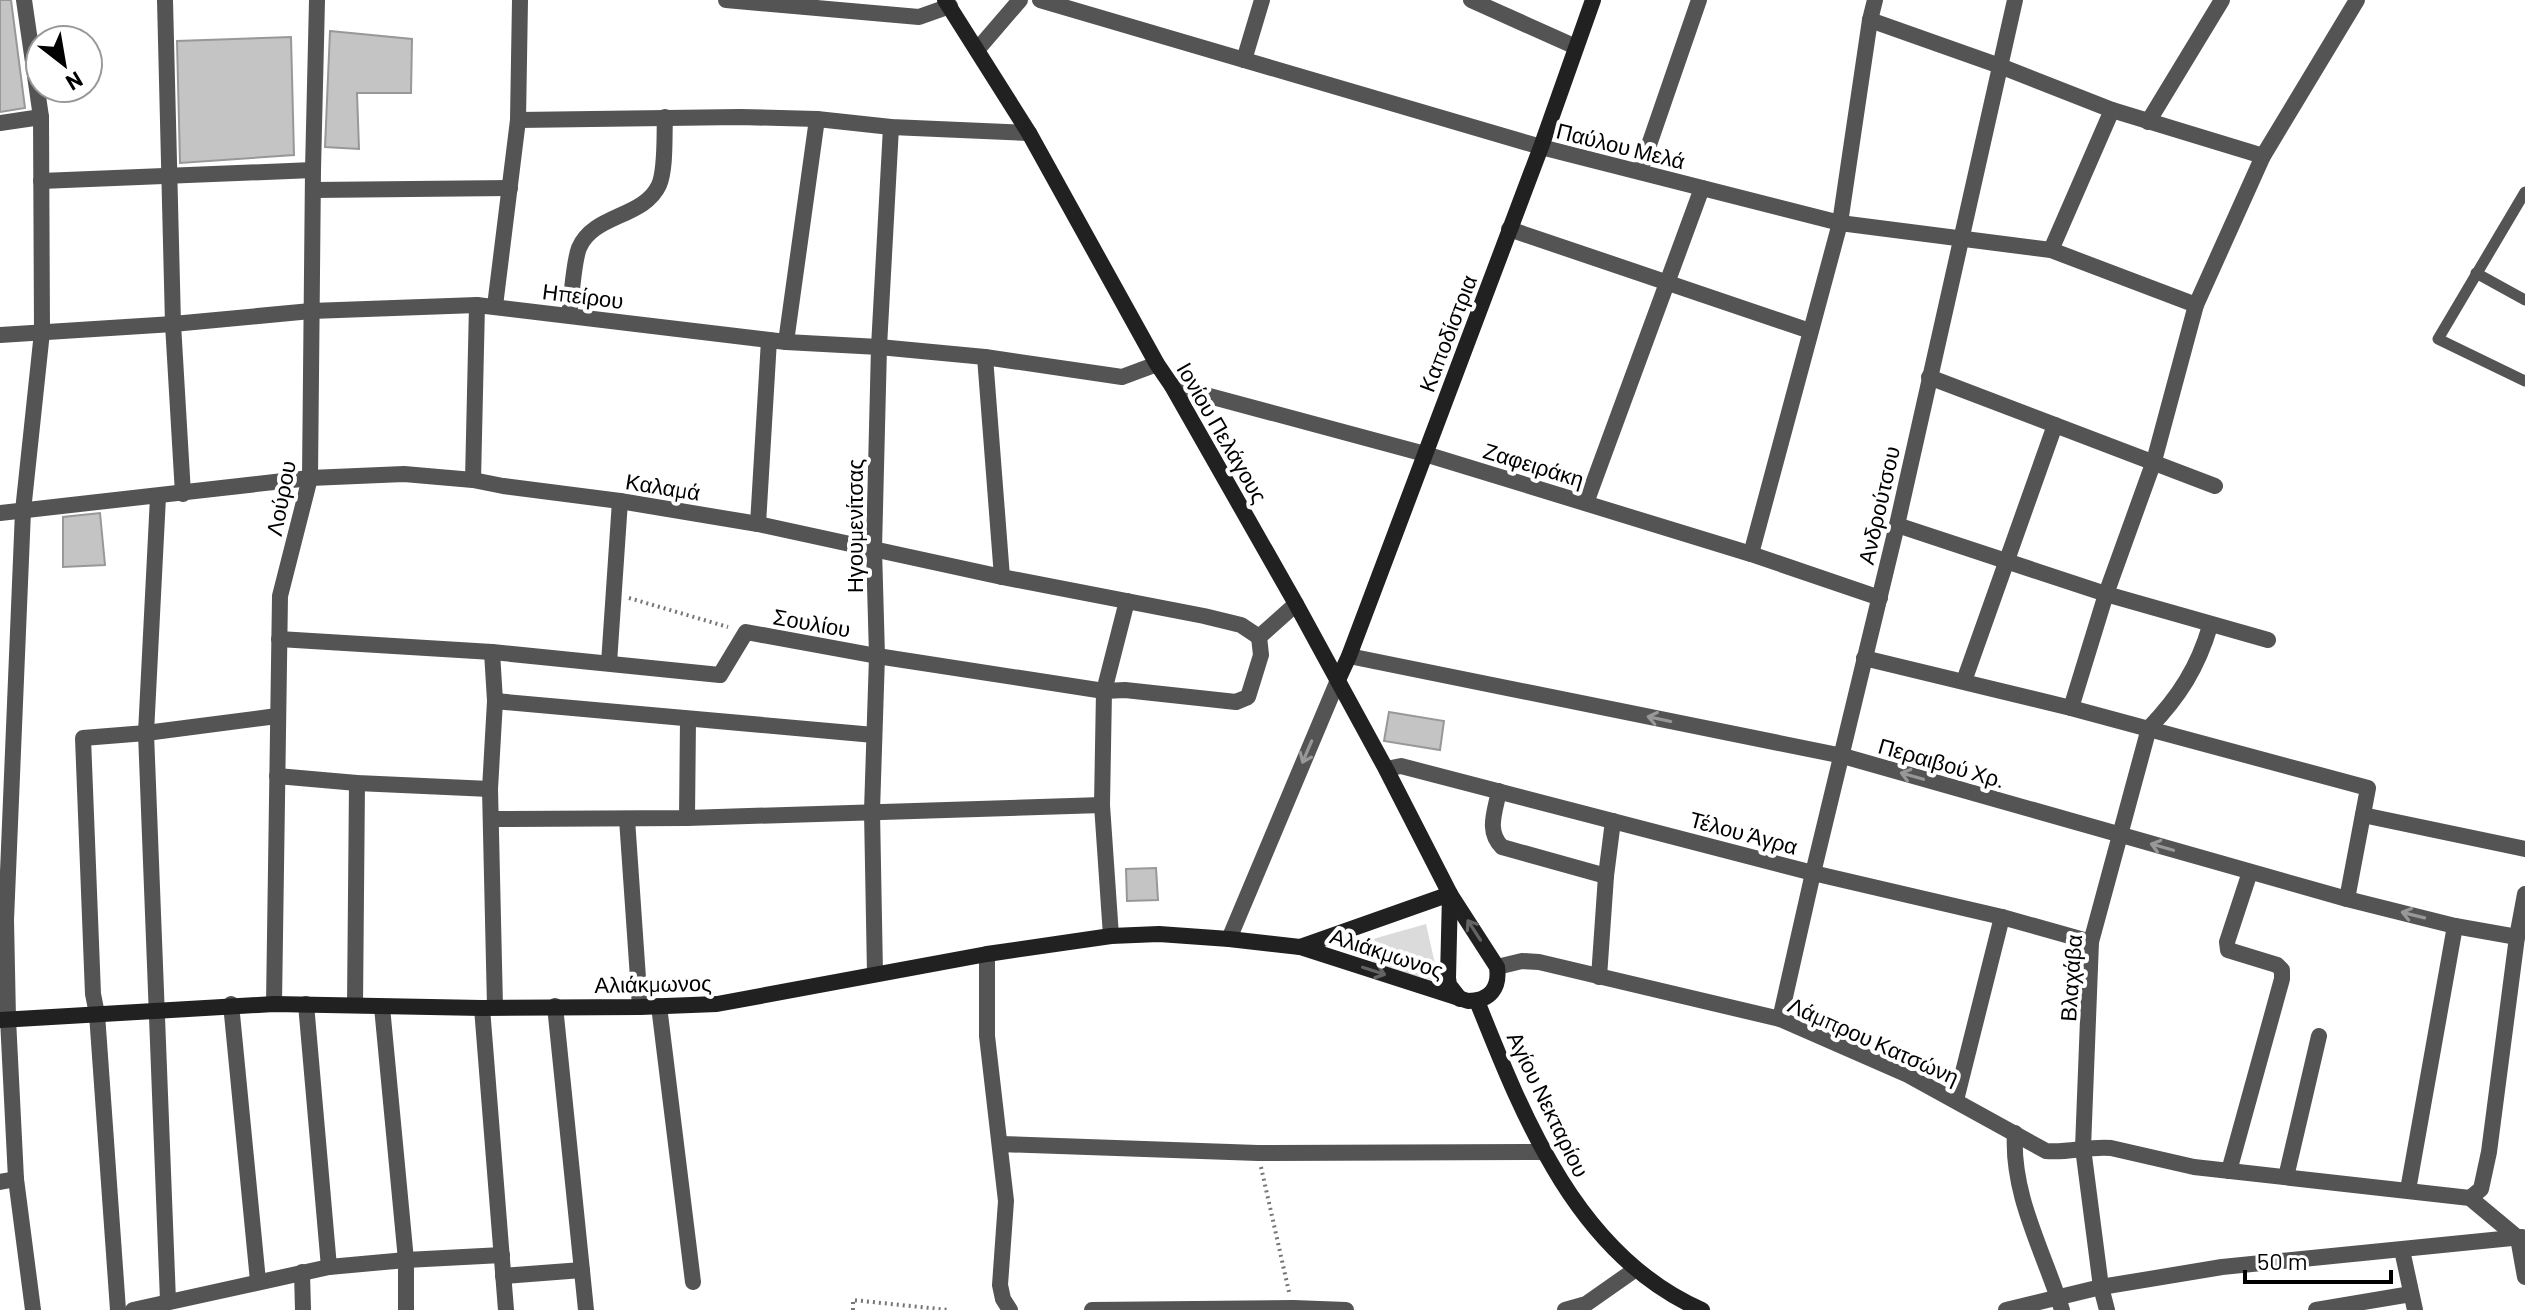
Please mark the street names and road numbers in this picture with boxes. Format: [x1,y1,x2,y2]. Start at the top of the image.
street label: Παύλου Μελά [1554,116,1688,174]
street label: Καποδίστρια [1413,271,1482,395]
street label: Ηπείρου [541,277,625,314]
street label: Ιονίου Πελάγους [1171,357,1274,507]
street label: Ζαφειράκη [1480,436,1587,493]
street label: Ανδρούτσου [1852,443,1905,567]
street label: Λούρου [260,458,301,538]
street label: Ηγουμενίτσας [841,459,868,593]
street label: Καλαμά [624,467,702,505]
street label: Σουλίου [771,602,853,642]
street label: Περαιβού Χρ. [1875,732,2008,793]
street label: Τέλου Άγρα [1687,805,1801,860]
street label: Αλιάκμωνος [1327,922,1447,982]
street label: Βλαχάβα [2054,933,2087,1022]
street label: Αλιάκμωνος [594,969,712,997]
street label: Λάμπρου Κατσώνη [1784,991,1963,1090]
street label: Αγίου Νεκταρίου [1502,1027,1595,1181]

